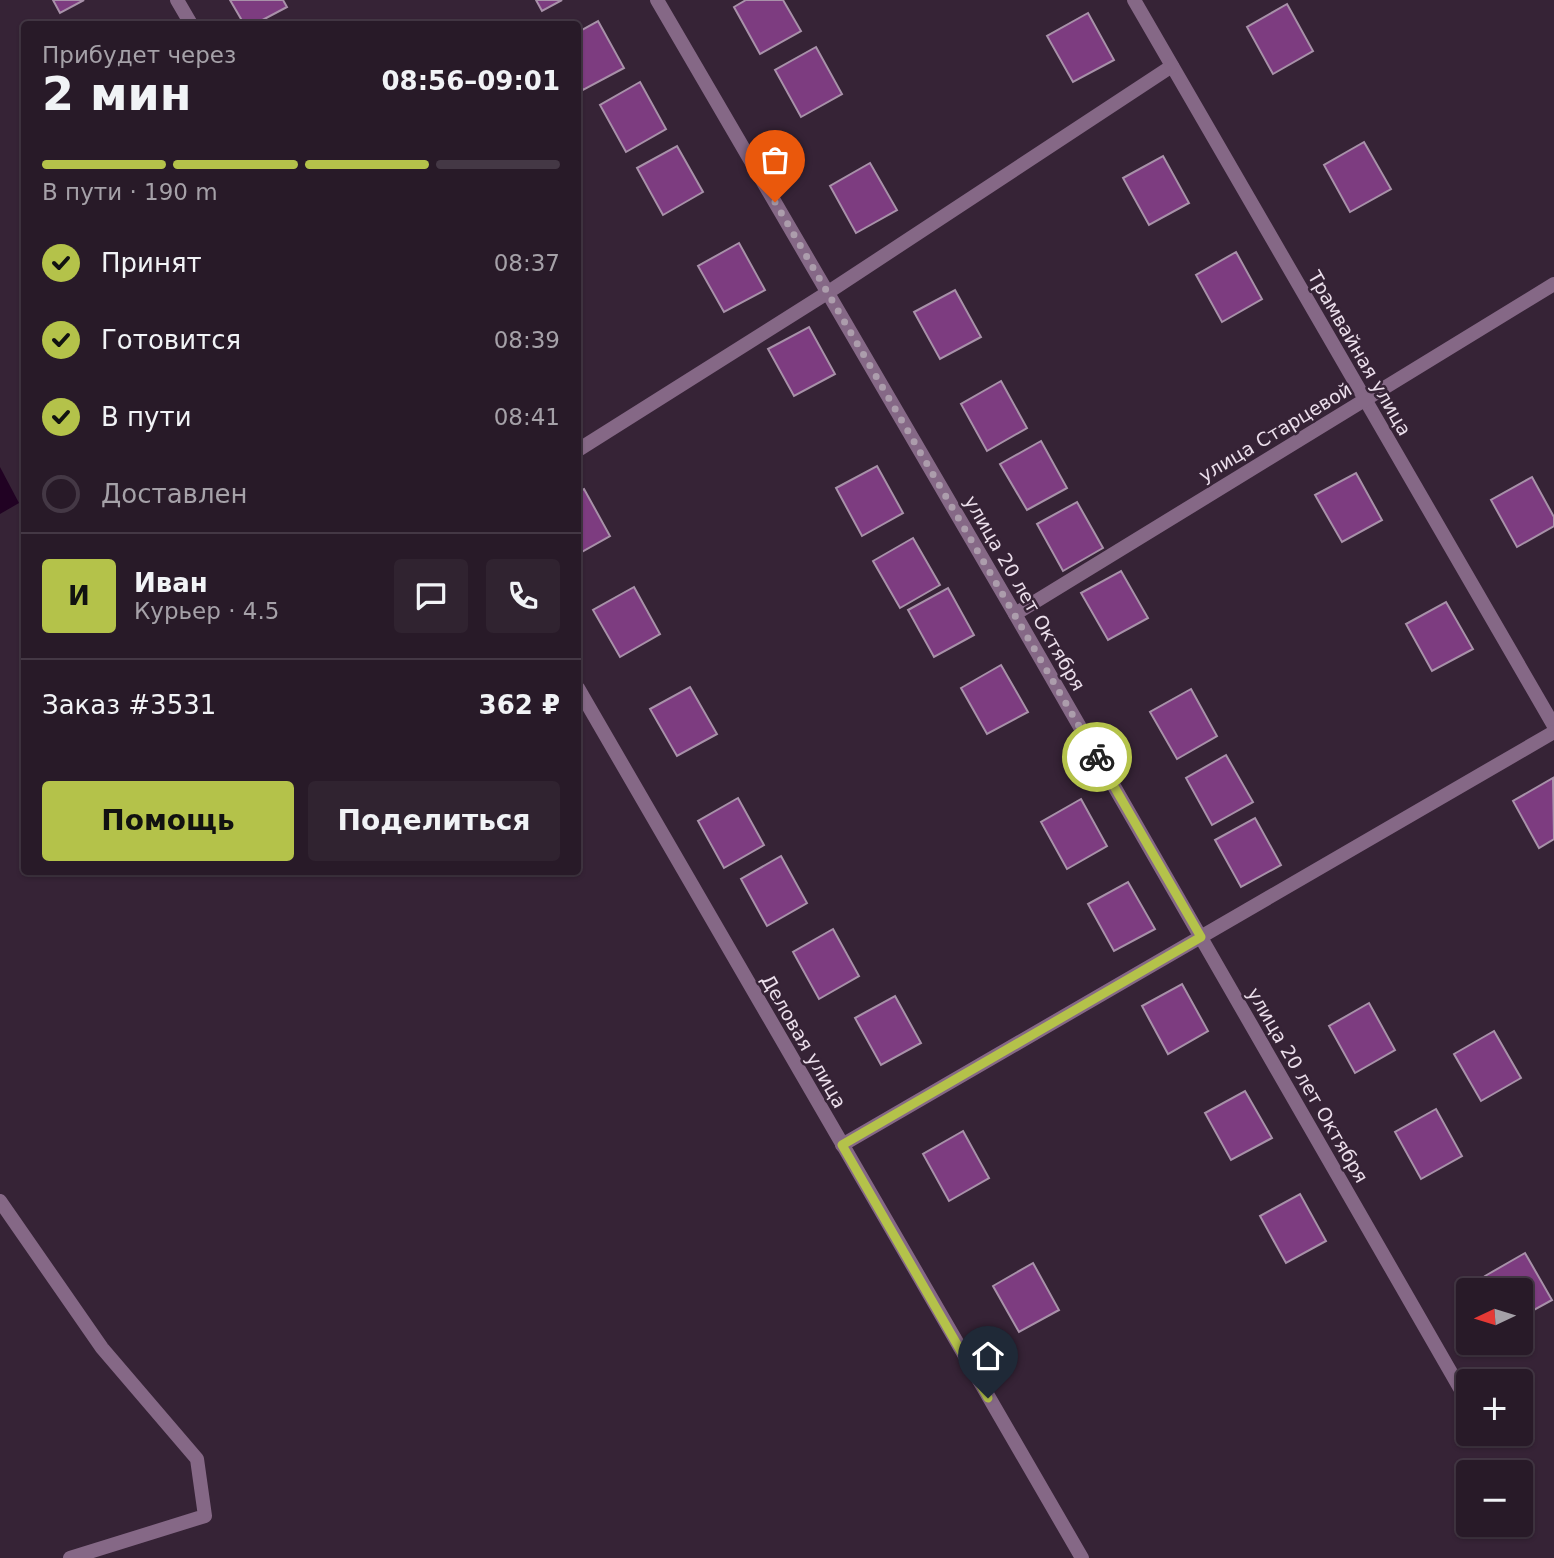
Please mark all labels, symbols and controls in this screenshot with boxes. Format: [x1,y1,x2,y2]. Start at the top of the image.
text: Прибудет через [42,42,236,68]
text: 08:56–09:01 [381,66,560,96]
text: 2 мин [42,67,192,121]
pin [745,130,805,202]
icon: bag [756,141,794,179]
text: В пути · 190 m [42,179,218,205]
icon: check [42,244,80,282]
text: Принят [101,248,202,278]
text: 08:37 [494,250,560,276]
street label: Трамвайная улица [1303,266,1416,439]
icon: check [42,321,80,359]
text: Готовится [101,325,241,355]
text: 08:39 [494,327,560,353]
street label: улица Старцевой [1195,378,1355,486]
icon: check [42,398,80,436]
text: В пути [101,402,192,432]
text: 08:41 [494,404,560,430]
text: Доставлен [101,479,248,509]
street label: улица 20 лет Октября [960,492,1090,694]
button: chat [394,559,468,633]
button: phone [486,559,560,633]
text: Иван [134,568,208,598]
text: И [68,581,90,611]
text: Курьер · 4.5 [134,598,279,624]
text: Заказ #3531 [42,690,216,720]
text: 362 ₽ [479,690,560,720]
courier [1062,722,1132,792]
icon: bike [1078,738,1116,776]
button: Помощь [42,781,294,861]
button: Поделиться [308,781,560,861]
street label: Деловая улица [757,970,851,1112]
street label: улица 20 лет Октября [1243,984,1373,1186]
north arrow [1456,1278,1533,1354]
map controls [1456,1278,1533,1537]
pin [958,1326,1018,1398]
icon: home [969,1337,1007,1375]
button: + [1456,1369,1533,1446]
button: − [1456,1460,1533,1537]

